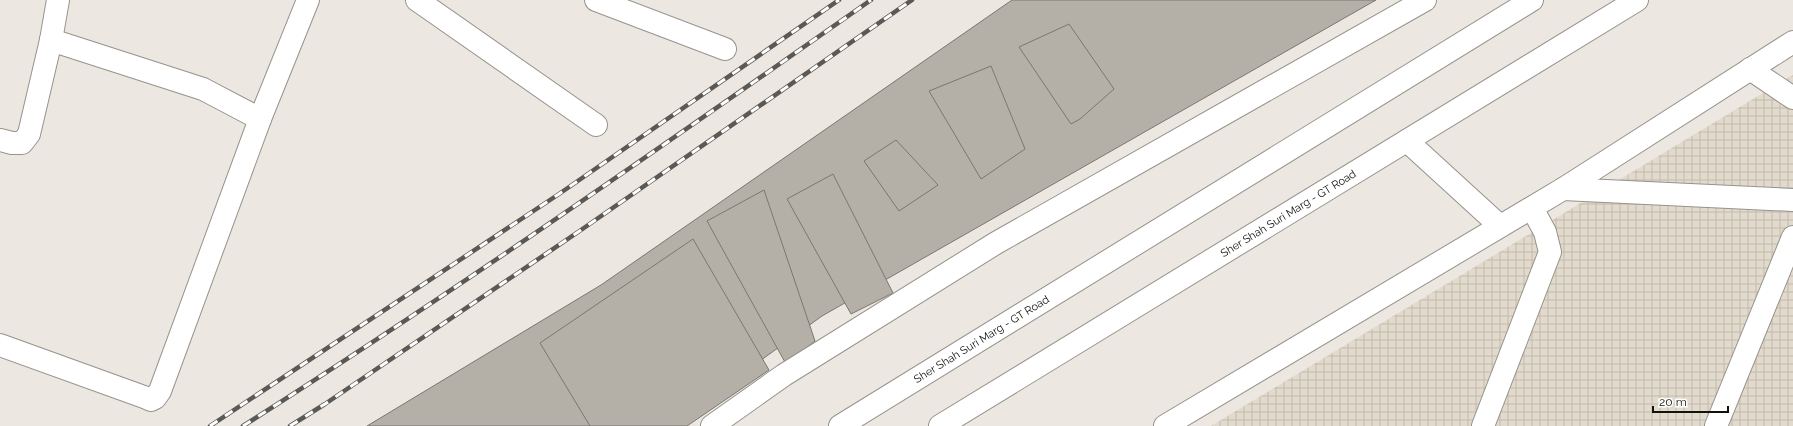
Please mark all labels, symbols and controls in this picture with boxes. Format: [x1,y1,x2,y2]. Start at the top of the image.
street label: Sher Shah Suri Marg - GT Road [1218,167,1359,260]
street label: Sher Shah Suri Marg - GT Road [912,293,1052,386]
scale bar [1653,388,1728,414]
text: 20 m [1659,395,1687,409]

